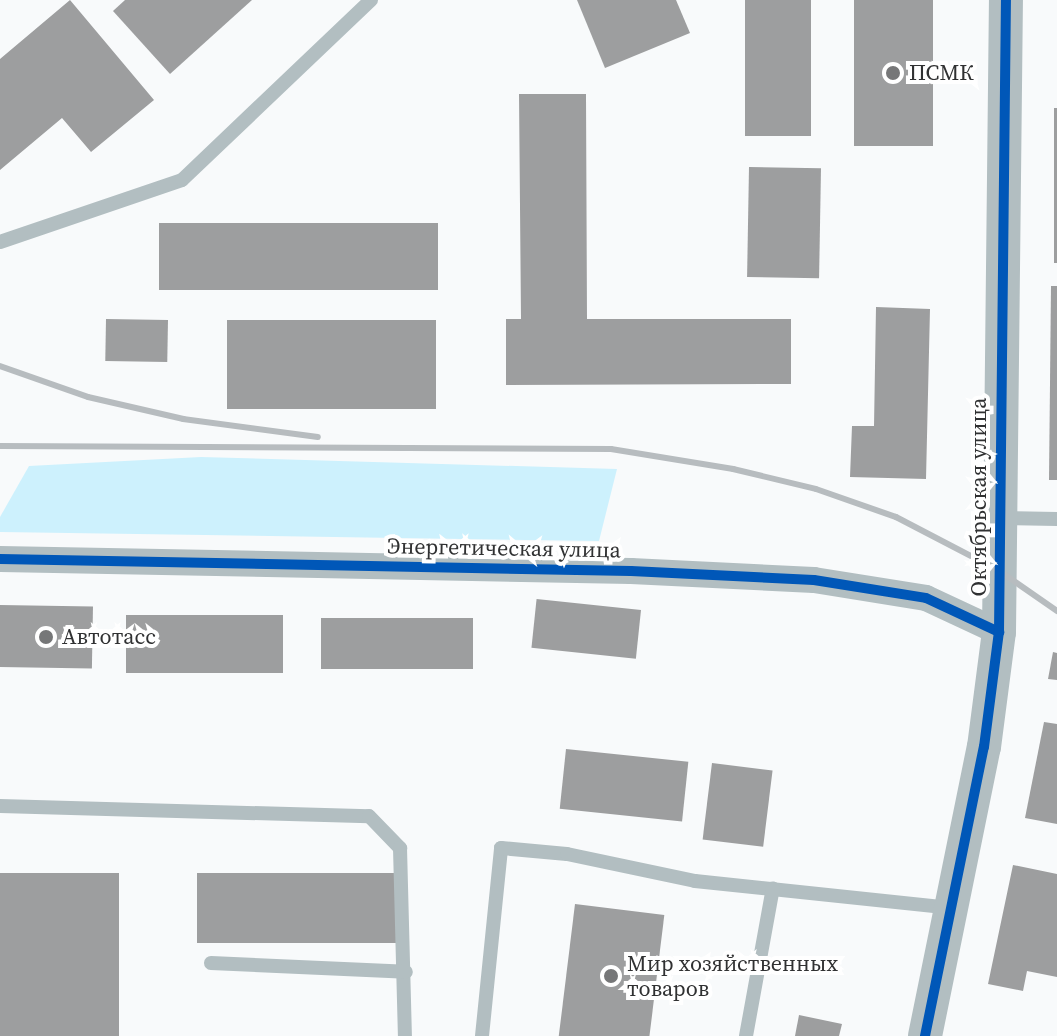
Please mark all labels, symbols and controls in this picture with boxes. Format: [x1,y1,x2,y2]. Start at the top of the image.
place label: ПСМК [909,60,974,86]
marker: ПСМК [884,64,902,82]
street label: Октябрьская улица [966,398,992,596]
street label: Энергетическая улица [387,533,621,563]
place label: Автотасс [62,624,156,650]
marker: Автотасс [37,628,55,646]
place label: Мир хозяйственных товаров [627,950,838,1002]
marker: Мир хозяйственных товаров [602,967,620,985]

